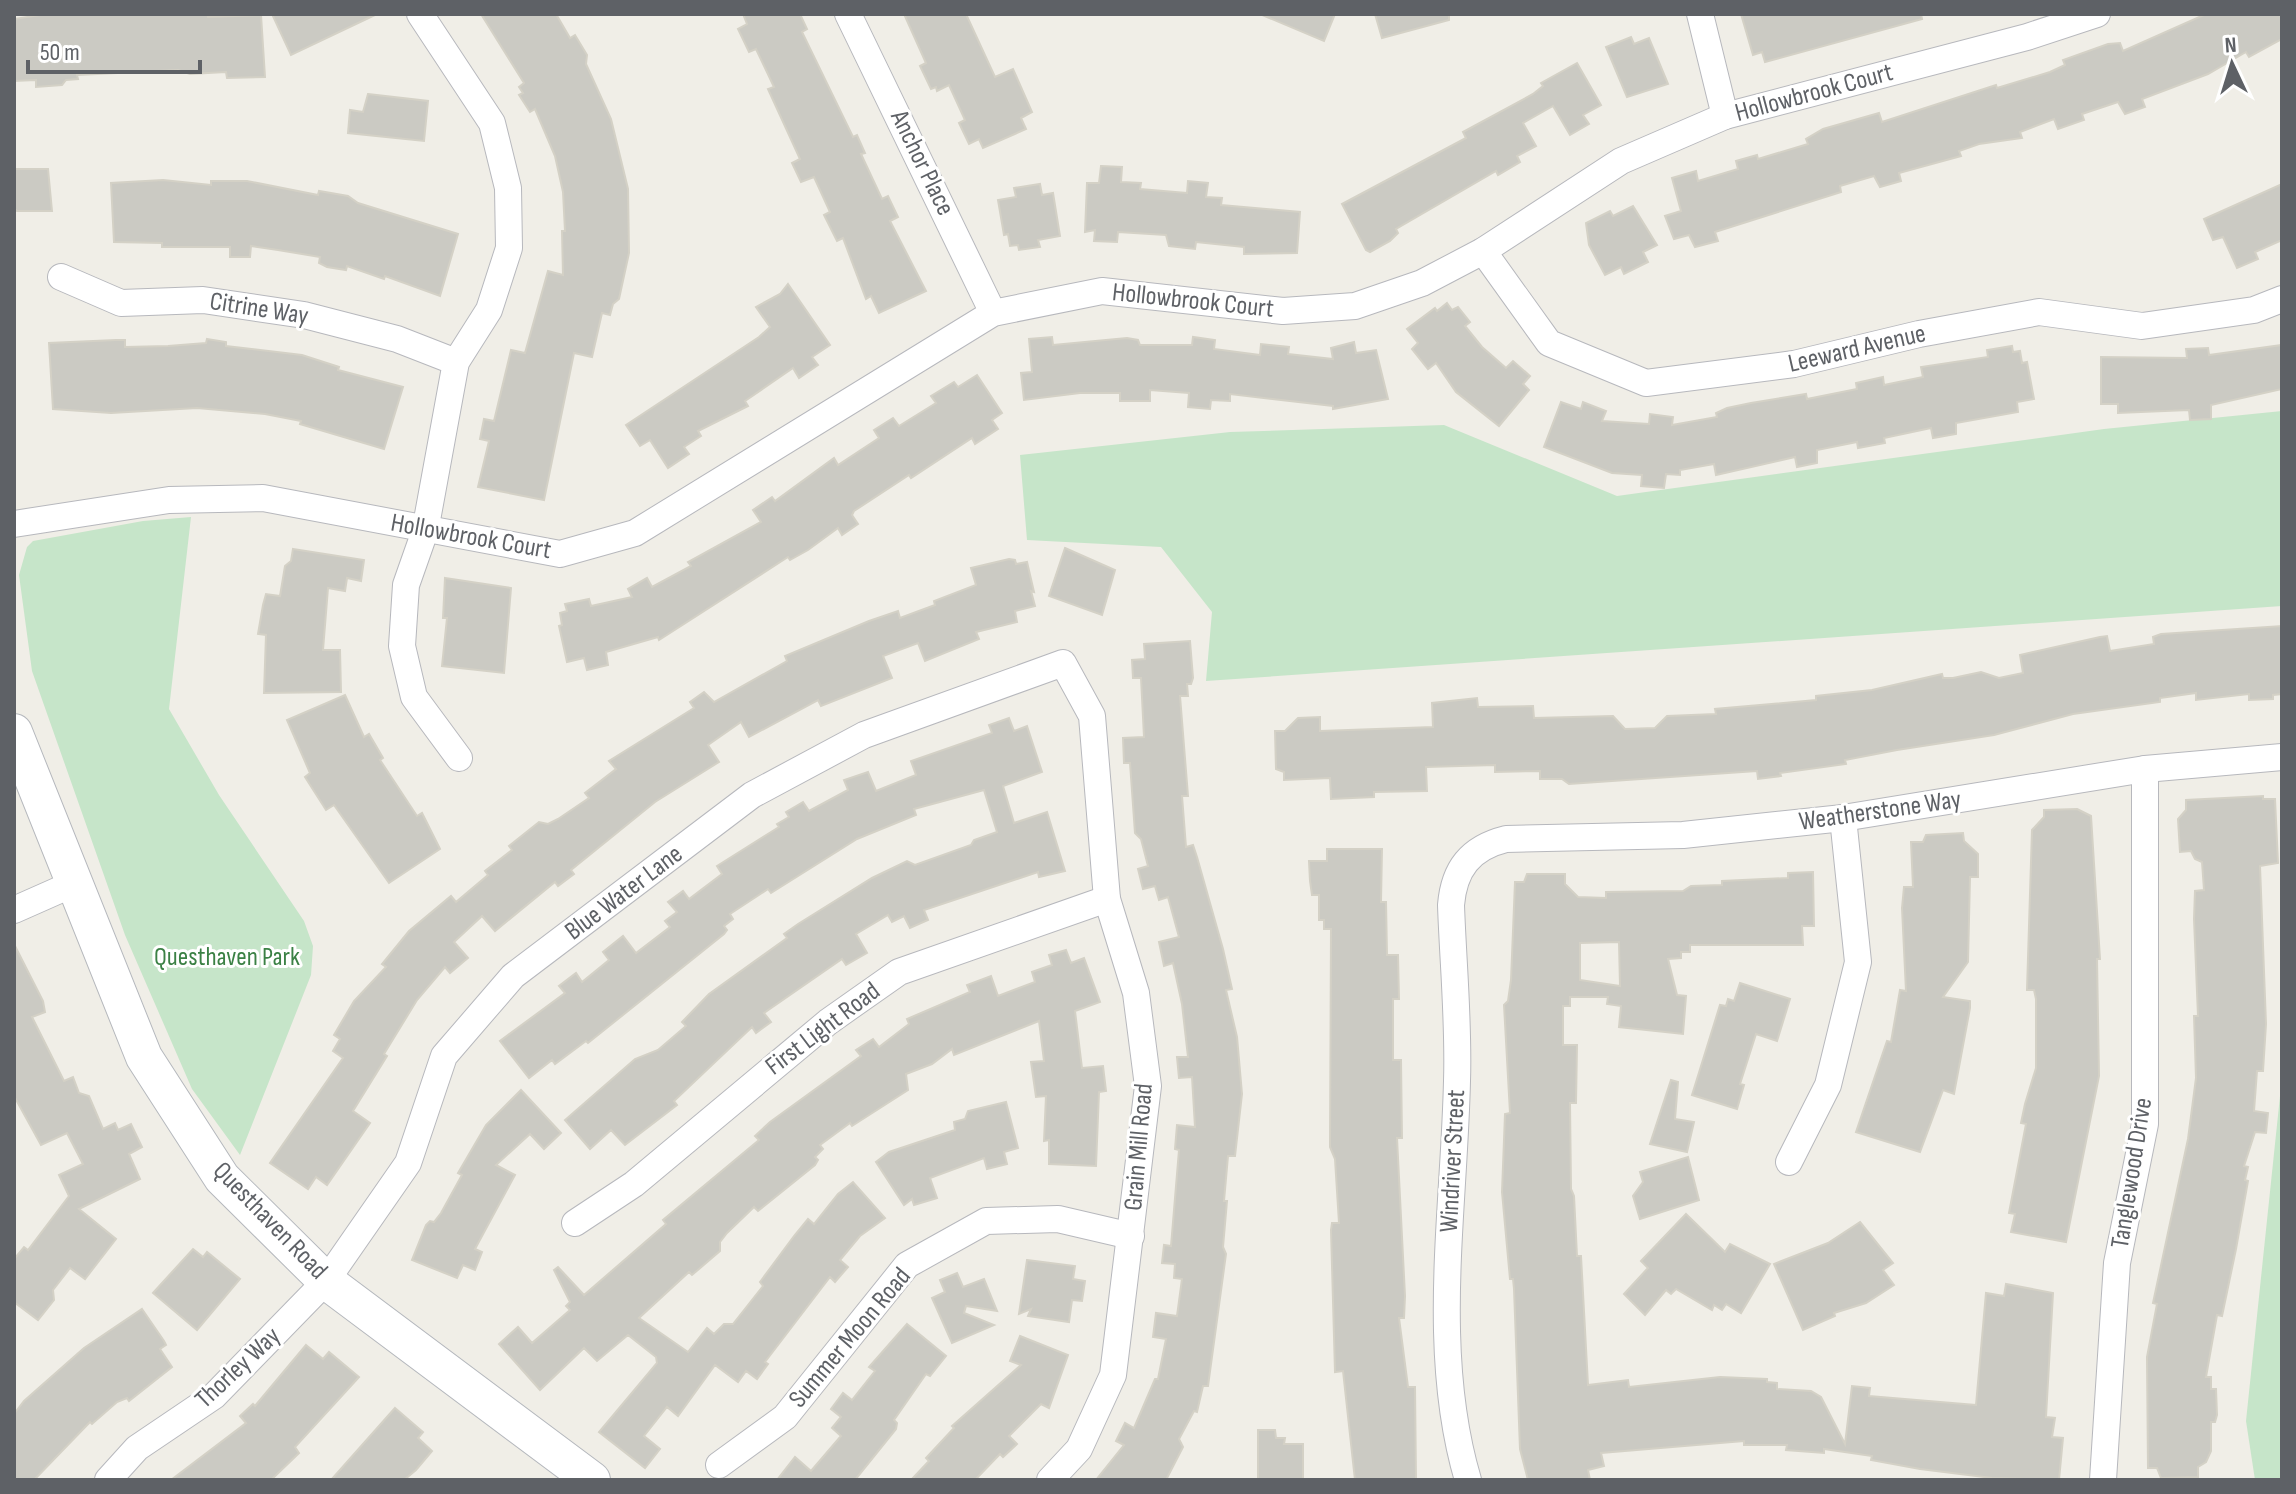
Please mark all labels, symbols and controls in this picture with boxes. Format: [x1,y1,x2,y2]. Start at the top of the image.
scale bar [28,24,200,74]
north arrow [2192,24,2272,104]
text: N [2224,32,2238,59]
text: 50 m [40,38,80,67]
street label: Hollowbrook Court [1732,57,1896,129]
street label: Anchor Place [883,104,961,221]
street label: Hollowbrook Court [1111,277,1275,325]
street label: Citrine Way [207,286,311,332]
street label: Leeward Avenue [1785,318,1929,380]
street label: Hollowbrook Court [388,508,554,566]
street label: Weatherstone Way [1797,784,1963,838]
street label: Blue Water Lane [559,839,689,947]
park label: Questhaven Park [154,942,300,973]
street label: First Light Road [760,976,886,1082]
street label: Grain Mill Road [1118,1082,1160,1212]
street label: Windriver Street [1434,1089,1472,1233]
street label: Tanglewood Drive [2105,1096,2159,1250]
street label: Questhaven Road [206,1156,334,1286]
street label: Summer Moon Road [783,1262,917,1414]
street label: Thorley Way [189,1321,287,1415]

